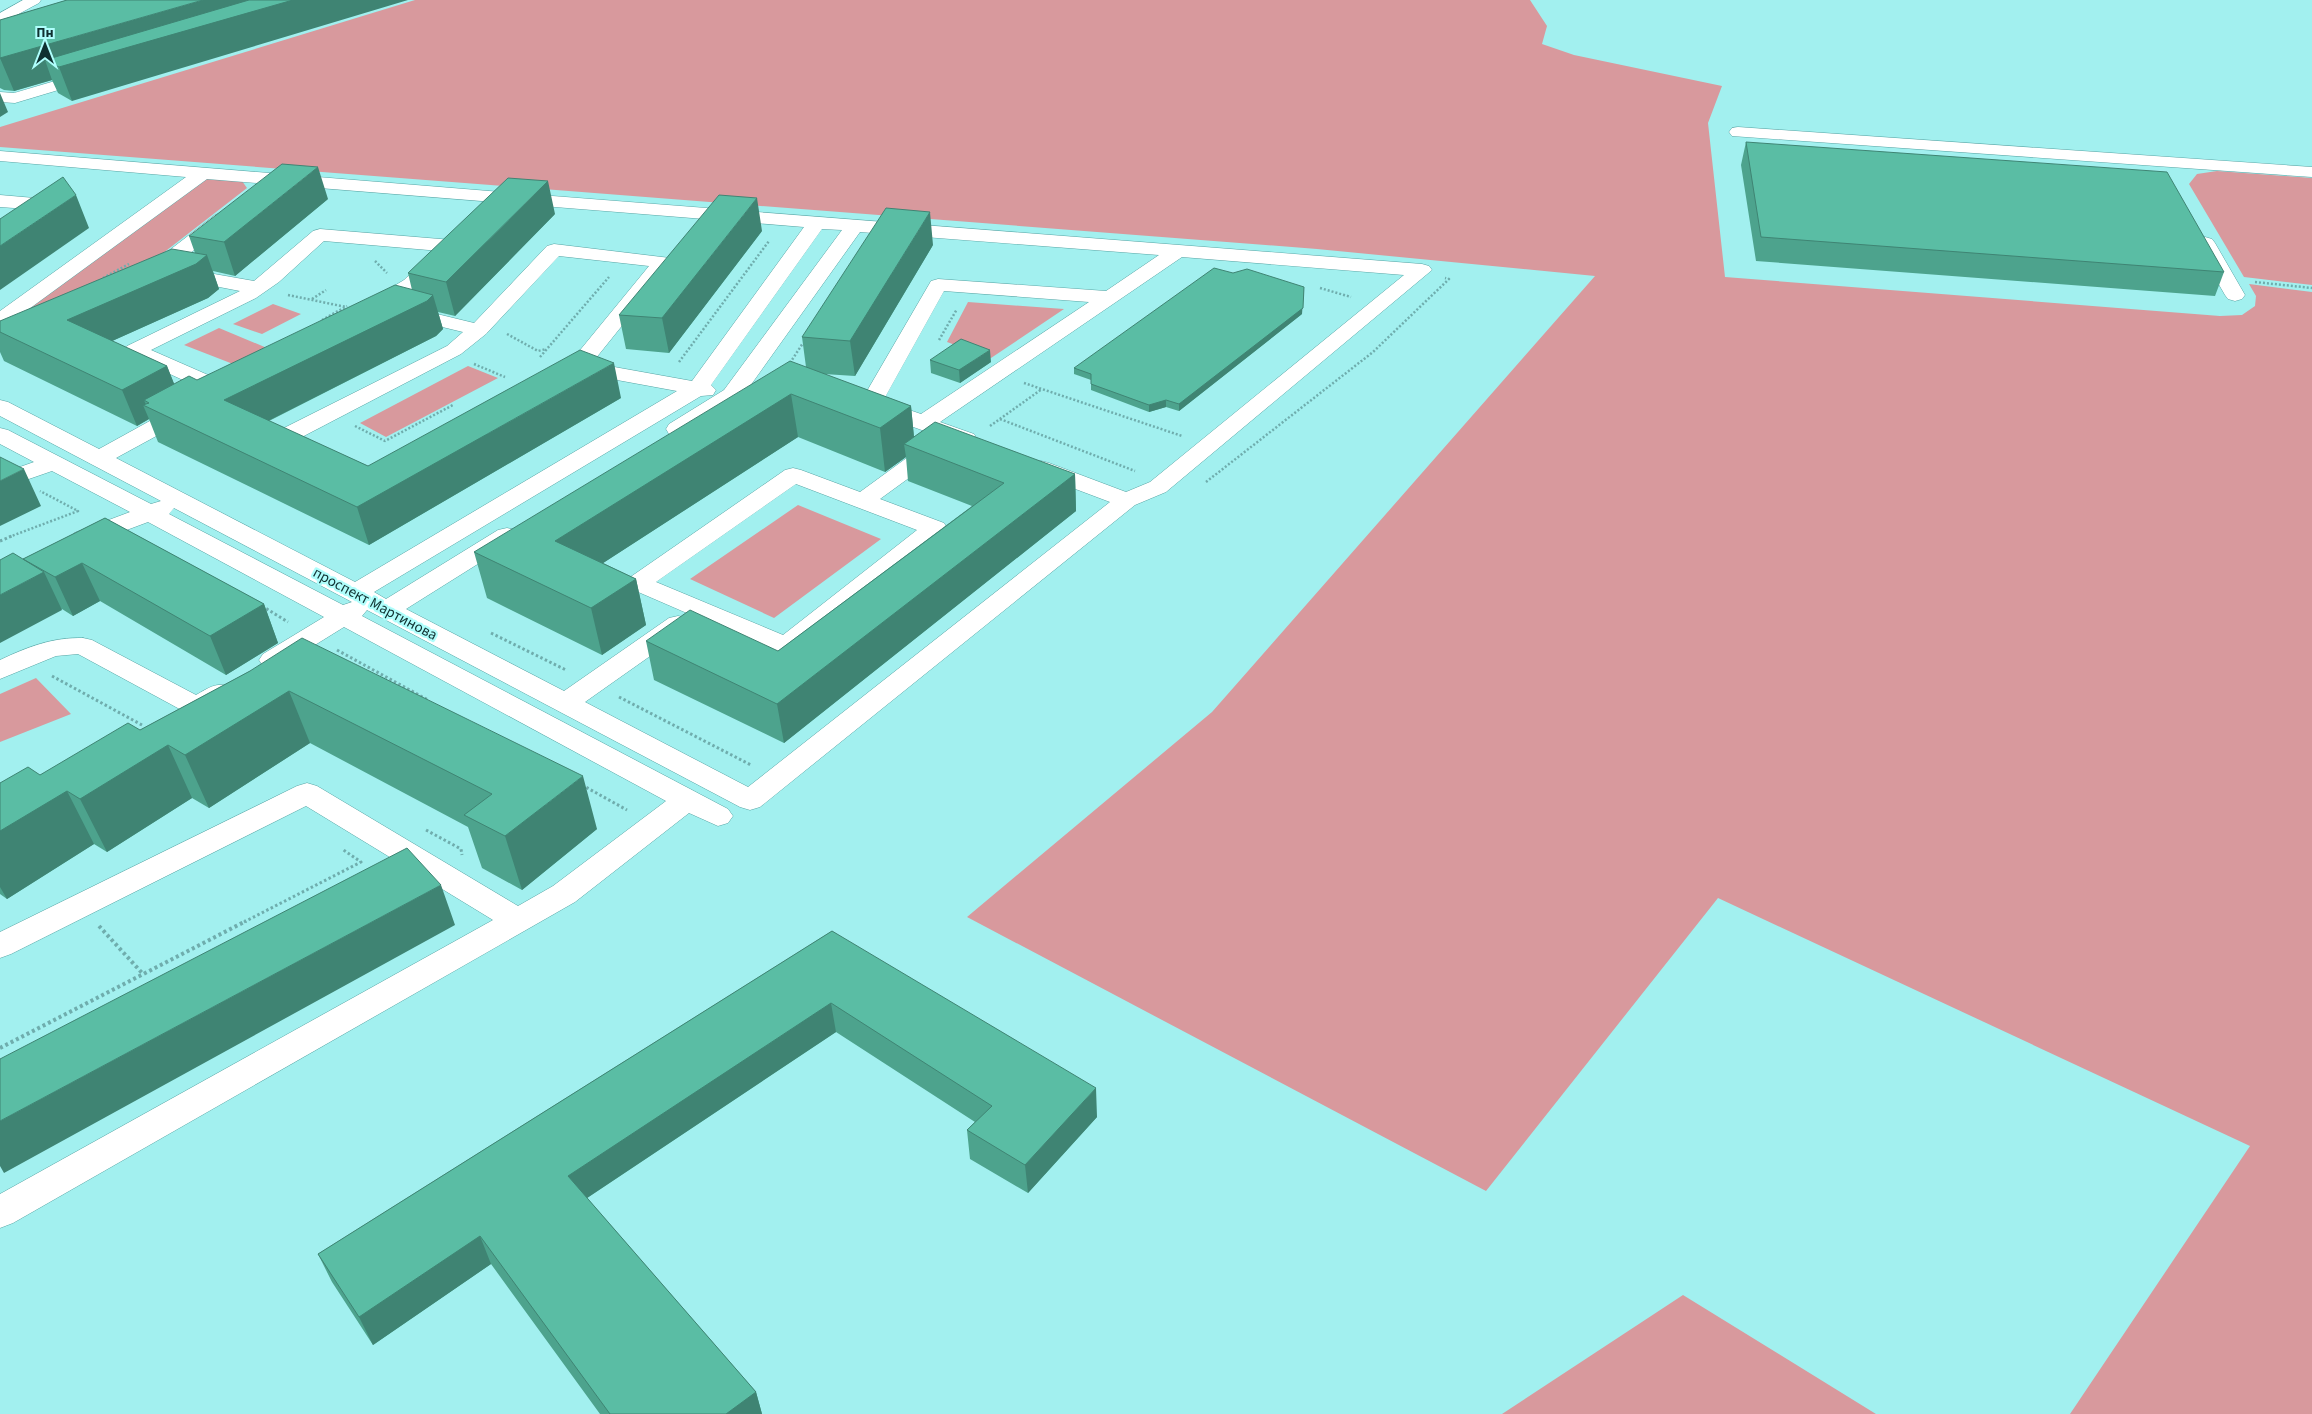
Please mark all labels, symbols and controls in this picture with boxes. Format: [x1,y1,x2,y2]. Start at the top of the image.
north arrow [20,20,70,70]
text: Пн [36,23,54,43]
street label: проспект Мартинова [309,562,441,646]

